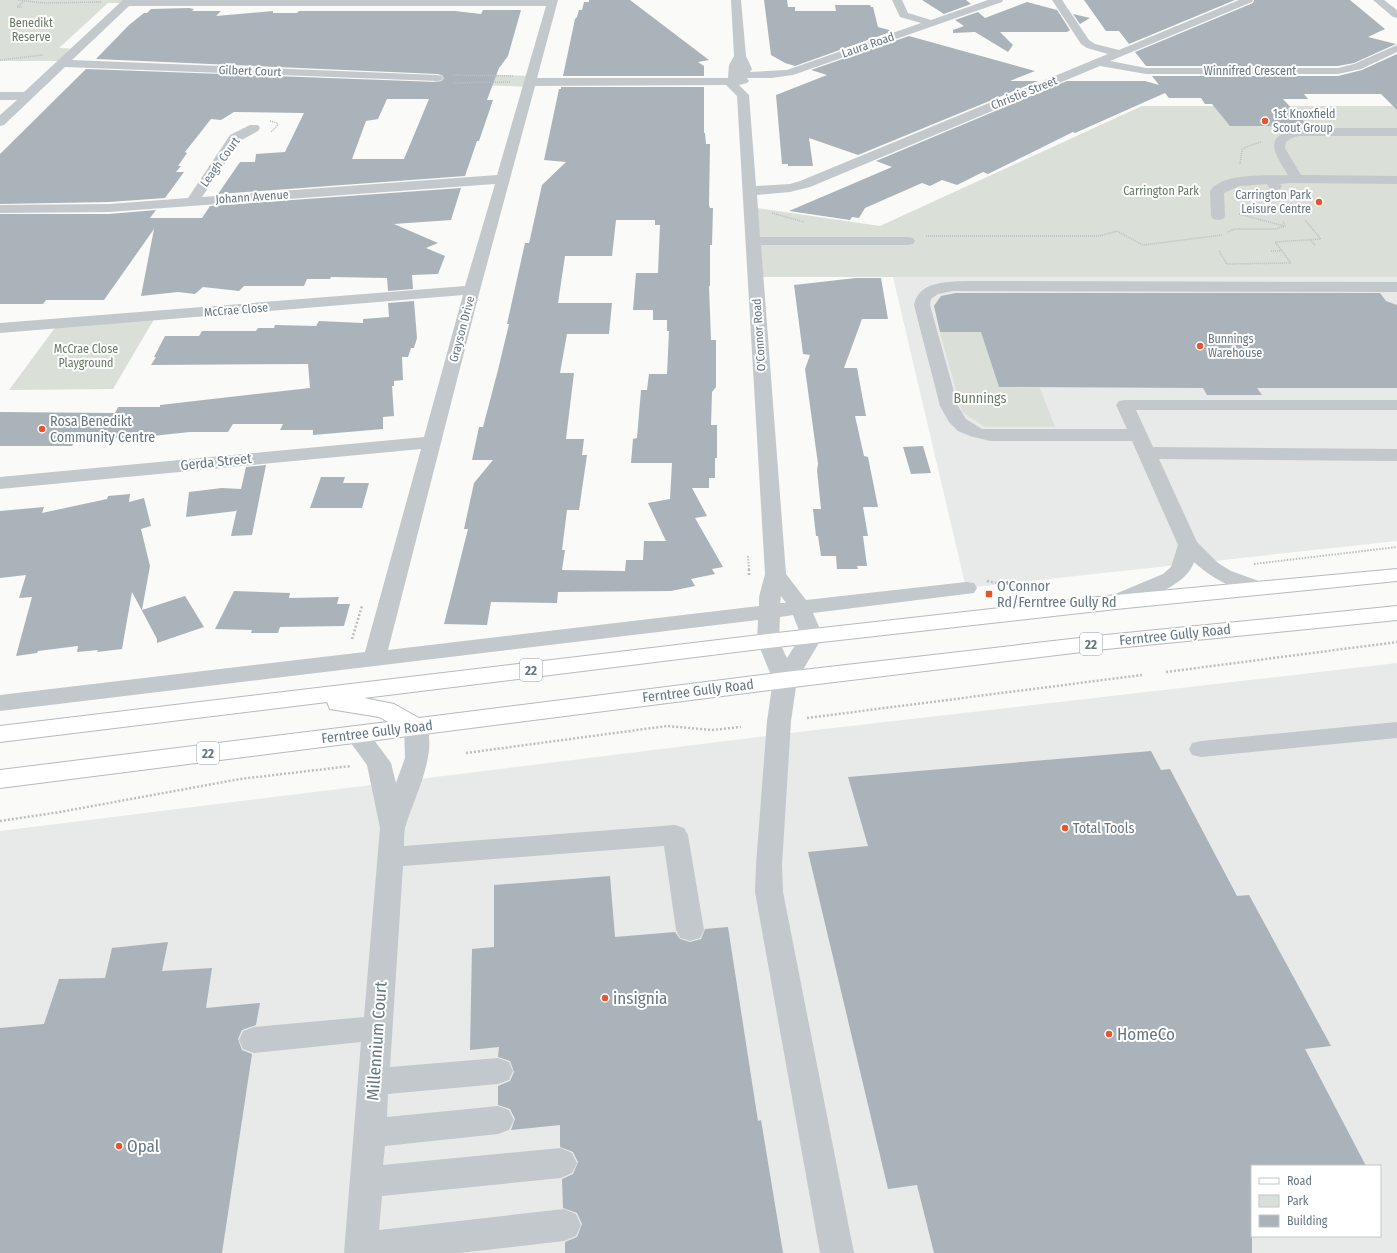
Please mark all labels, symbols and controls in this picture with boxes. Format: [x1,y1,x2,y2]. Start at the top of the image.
park label: Benedikt Reserve [9,16,53,44]
street label: Laura Road [840,29,896,61]
street label: Gilbert Court [218,63,282,79]
street label: Winnifred Crescent [1204,64,1296,78]
street label: Christie Street [989,73,1059,113]
place label: 1st Knoxfield Scout Group [1273,107,1335,135]
marker: 1st Knoxfield Scout Group [1260,116,1270,126]
street label: Leagh Court [197,134,243,190]
park label: Carrington Park [1123,184,1199,198]
street label: Johann Avenue [215,187,289,207]
place label: Carrington Park Leisure Centre [1235,188,1311,216]
marker: Carrington Park Leisure Centre [1314,197,1324,207]
street label: Grayson Drive [446,294,478,363]
street label: O'Connor Road [749,298,769,372]
street label: McCrae Close [203,300,269,320]
place label: Bunnings Warehouse [1208,332,1262,360]
marker: Bunnings Warehouse [1195,341,1205,351]
park label: McCrae Close Playground [54,342,118,370]
park label: Bunnings [953,390,1007,407]
place label: Rosa Benedikt Community Centre [50,413,155,446]
marker: Rosa Benedikt Community Centre [37,424,47,434]
street label: Gerda Street [180,450,253,474]
place label: O'Connor Rd/Ferntree Gully Rd [997,578,1117,611]
marker: O'Connor Rd/Ferntree Gully Rd [984,589,994,599]
street label: Ferntree Gully Road [1118,621,1232,649]
road number: 22 [1080,633,1102,655]
road number: 22 [520,659,542,681]
street label: Ferntree Gully Road [641,676,755,706]
street label: Ferntree Gully Road [320,717,434,747]
road number: 22 [197,742,219,764]
place label: Total Tools [1073,820,1134,837]
marker: Total Tools [1060,823,1070,833]
street label: Millennium Court [362,980,392,1101]
place label: insignia [613,988,667,1009]
marker: insignia [600,993,610,1003]
place label: HomeCo [1117,1024,1175,1045]
marker: HomeCo [1104,1029,1114,1039]
place label: Opal [127,1136,160,1157]
marker: Opal [114,1141,124,1151]
legend [1251,1165,1381,1237]
text: Road [1287,1174,1312,1188]
text: Park [1287,1194,1309,1208]
text: Building [1287,1214,1328,1228]

